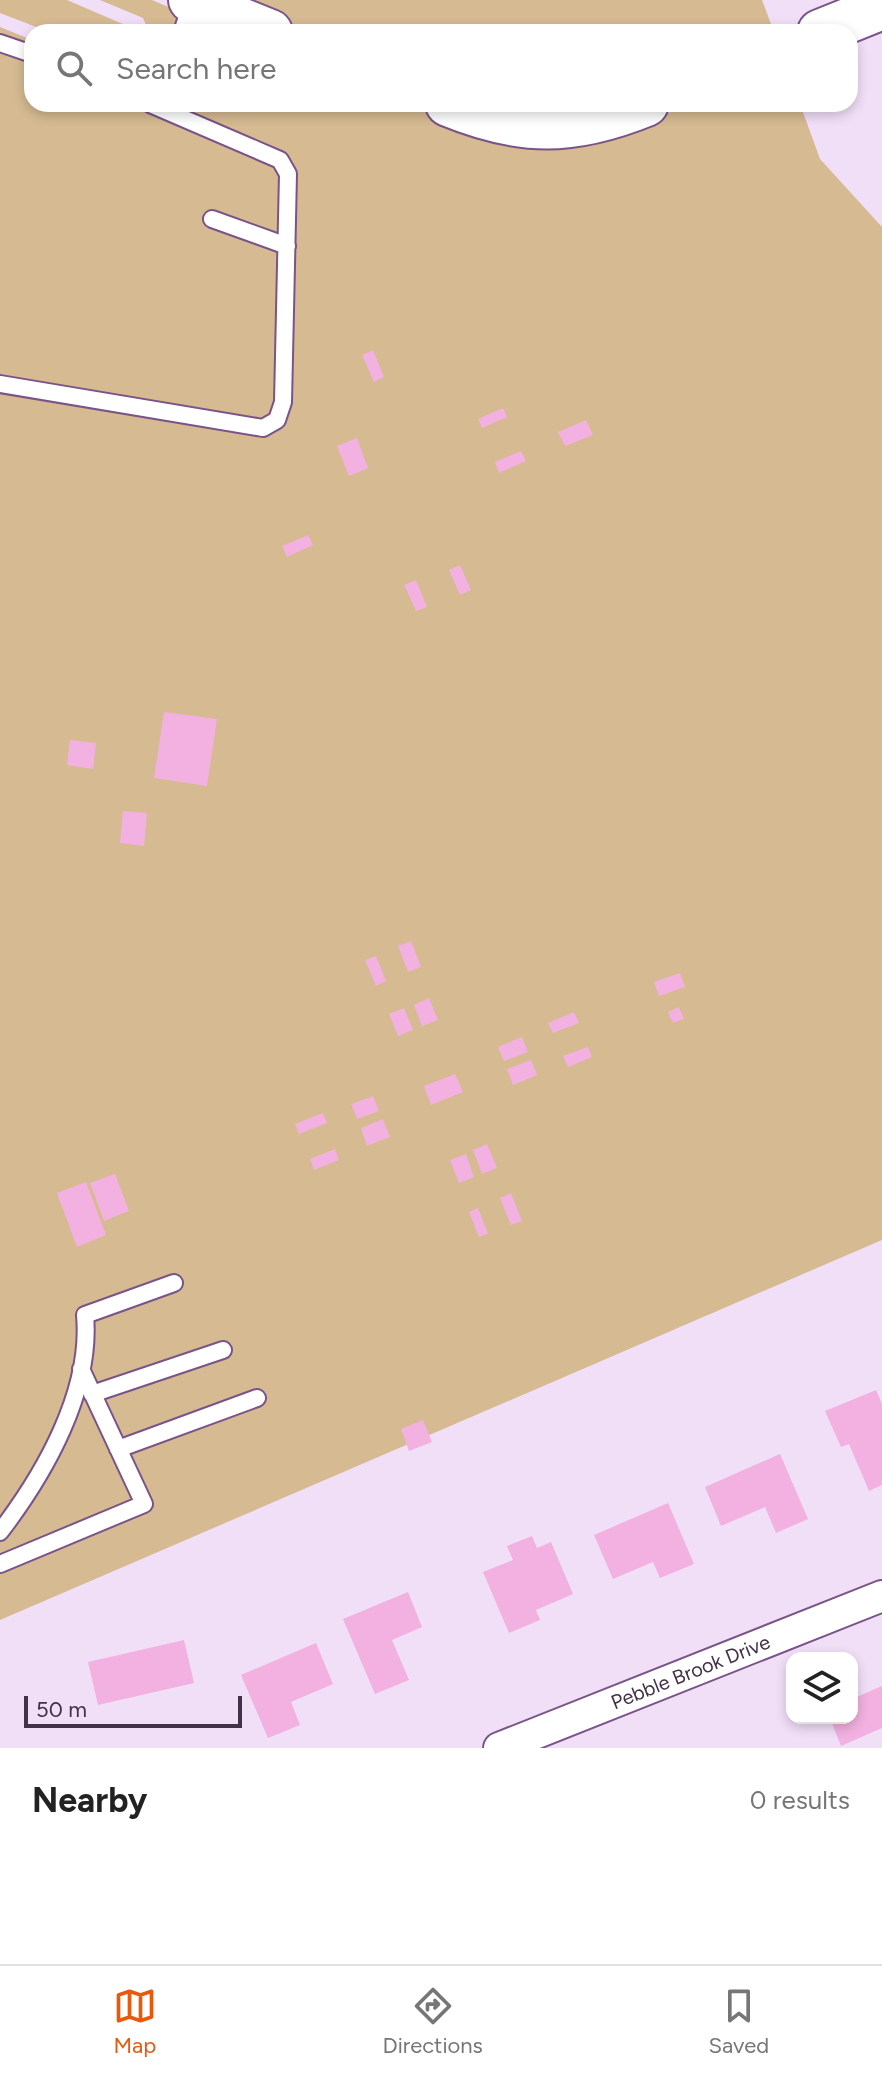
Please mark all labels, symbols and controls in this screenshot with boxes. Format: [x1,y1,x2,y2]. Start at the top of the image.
search box [24,24,858,112]
icon: search [52,46,96,90]
text: Search here [116,50,276,87]
street label: Pebble Brook Drive [607,1630,774,1714]
map controls [786,1652,858,1724]
button: layers [786,1652,858,1724]
scale bar [24,1692,242,1728]
text: 50 m [36,1696,87,1723]
text: Nearby [32,1780,147,1821]
text: 0 results [750,1784,850,1816]
tab: Map [113,1984,157,2059]
tab: Directions [383,1984,483,2059]
tab: Saved [708,1984,769,2059]

